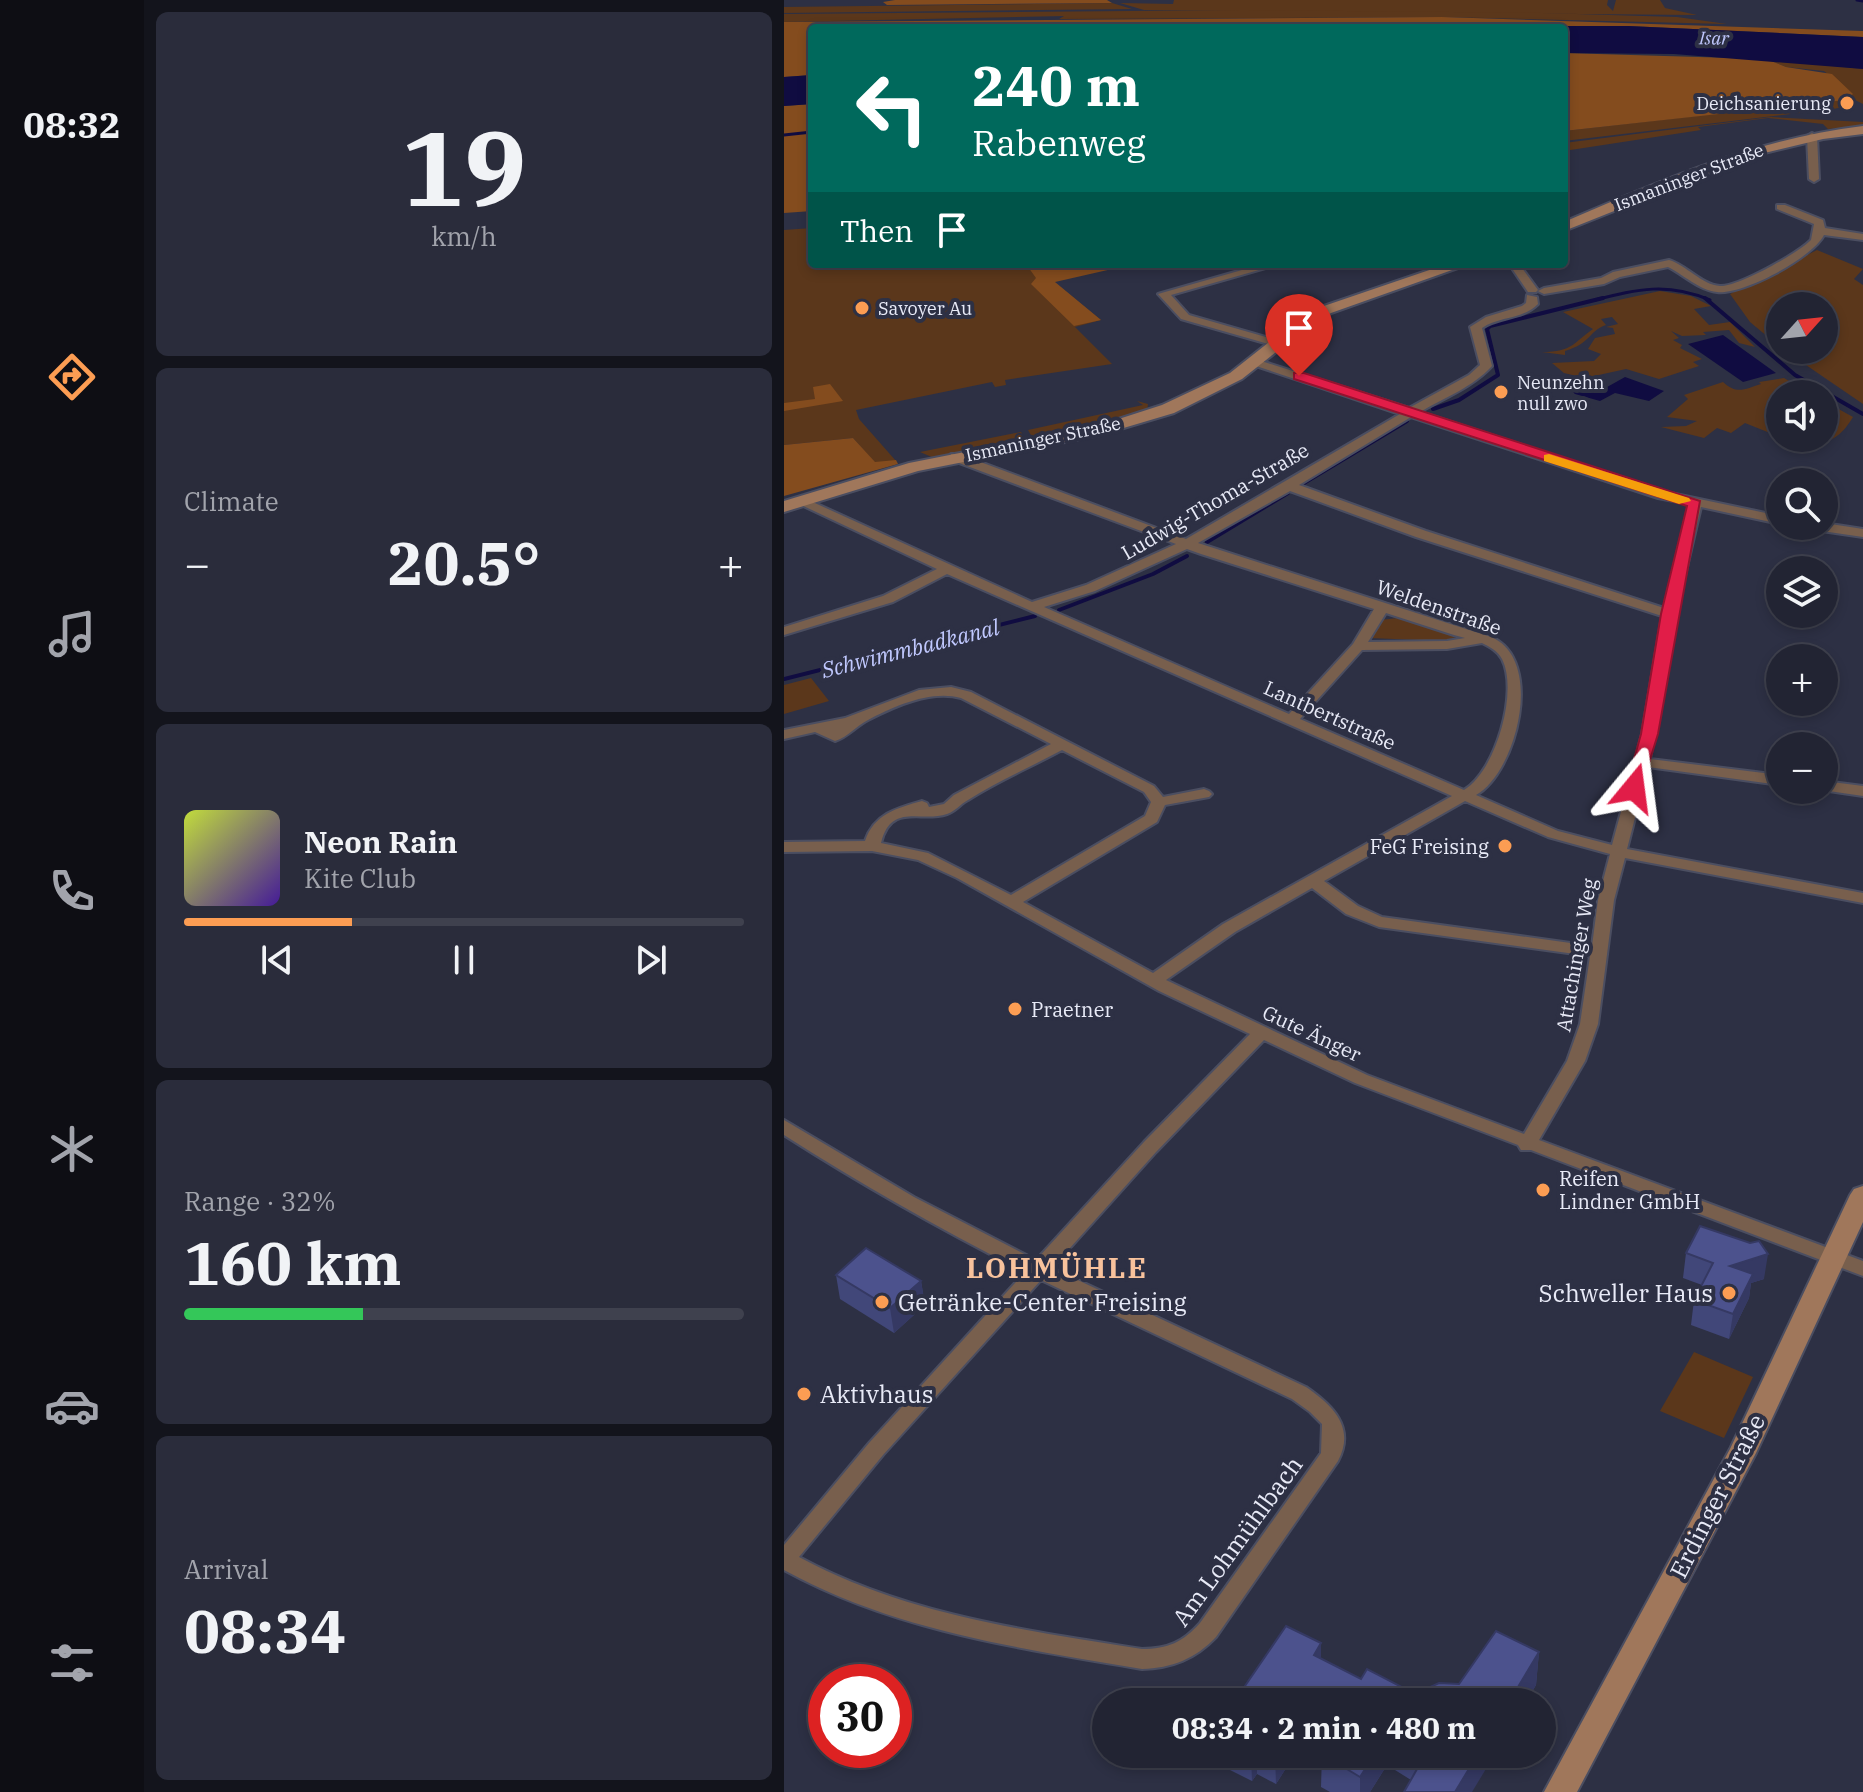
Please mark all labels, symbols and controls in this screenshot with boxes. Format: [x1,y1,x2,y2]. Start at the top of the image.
water label: Isar [1698,26,1730,50]
text: 240 m [972,49,1140,121]
icon: left [840,56,944,160]
place label: Deichsanierung [1696,92,1831,115]
marker: Deichsanierung [1838,94,1856,112]
text: 19 [402,99,526,235]
text: 08:32 [23,101,121,148]
text: Rabenweg [972,119,1146,166]
street label: Ismaninger Straße [1611,138,1767,216]
icon: arrive [930,208,974,252]
text: Then [840,211,914,250]
text: km/h [431,219,497,253]
north arrow [1766,292,1838,364]
map controls [1766,292,1838,804]
pin [1265,294,1333,376]
place label: Savoyer Au [878,297,972,320]
marker: Savoyer Au [853,299,871,317]
icon: arrive [1277,306,1321,350]
icon: directions [44,349,100,405]
place label: Neunzehn null zwo [1517,371,1605,415]
button: sound [1766,380,1838,452]
marker: Neunzehn null zwo [1492,383,1510,401]
street label: Ismaninger Straße [963,411,1123,467]
street label: Ludwig-Thoma-Straße [1116,436,1314,566]
button: search [1766,468,1838,540]
text: Climate [184,484,279,518]
text: 20.5° [387,523,541,602]
text: − [184,535,210,592]
text: + [718,535,744,592]
button: layers [1766,556,1838,628]
street label: Weldenstraße [1373,573,1505,641]
icon: music [44,606,100,662]
water label: Schwimmbadkanal [817,612,1003,684]
button: + [1766,644,1838,716]
street label: Lantbertstraße [1260,674,1400,756]
button: − [1766,732,1838,804]
position arrow [1592,746,1676,830]
text: Neon Rain [304,822,458,861]
place label: FeG Freising [1370,833,1489,860]
marker: FeG Freising [1496,837,1514,855]
text: Kite Club [304,861,416,895]
icon: phone [44,863,100,919]
street label: Attachinger Weg [1549,876,1603,1034]
icon: previous [255,938,299,982]
icon: pause [442,938,486,982]
icon: next [629,938,673,982]
place label: Praetner [1031,996,1113,1023]
street label: Gute Änger [1258,998,1366,1068]
marker: Praetner [1006,1000,1024,1018]
icon: climate [44,1121,100,1177]
place label: Reifen Lindner GmbH [1559,1165,1700,1215]
marker: Reifen Lindner GmbH [1534,1181,1552,1199]
text: Range · 32% [184,1184,336,1218]
text: 160 km [184,1223,402,1302]
district label: LOHMÜHLE [966,1249,1148,1286]
place label: Schweller Haus [1539,1277,1713,1309]
marker: Schweller Haus [1720,1284,1738,1302]
place label: Getränke-Center Freising [898,1286,1187,1318]
marker: Getränke-Center Freising [873,1293,891,1311]
icon: car [44,1378,100,1434]
place label: Aktivhaus [820,1378,933,1410]
marker: Aktivhaus [795,1385,813,1403]
street label: Erdinger Straße [1662,1409,1772,1583]
street label: Am Lohmühlbach [1165,1450,1310,1632]
text: Arrival [184,1552,269,1586]
text: 08:34 [184,1591,346,1670]
icon: filters [44,1635,100,1691]
speed limit sign: 30 [808,1664,912,1768]
text: 08:34 · 2 min · 480 m [1172,1708,1476,1747]

